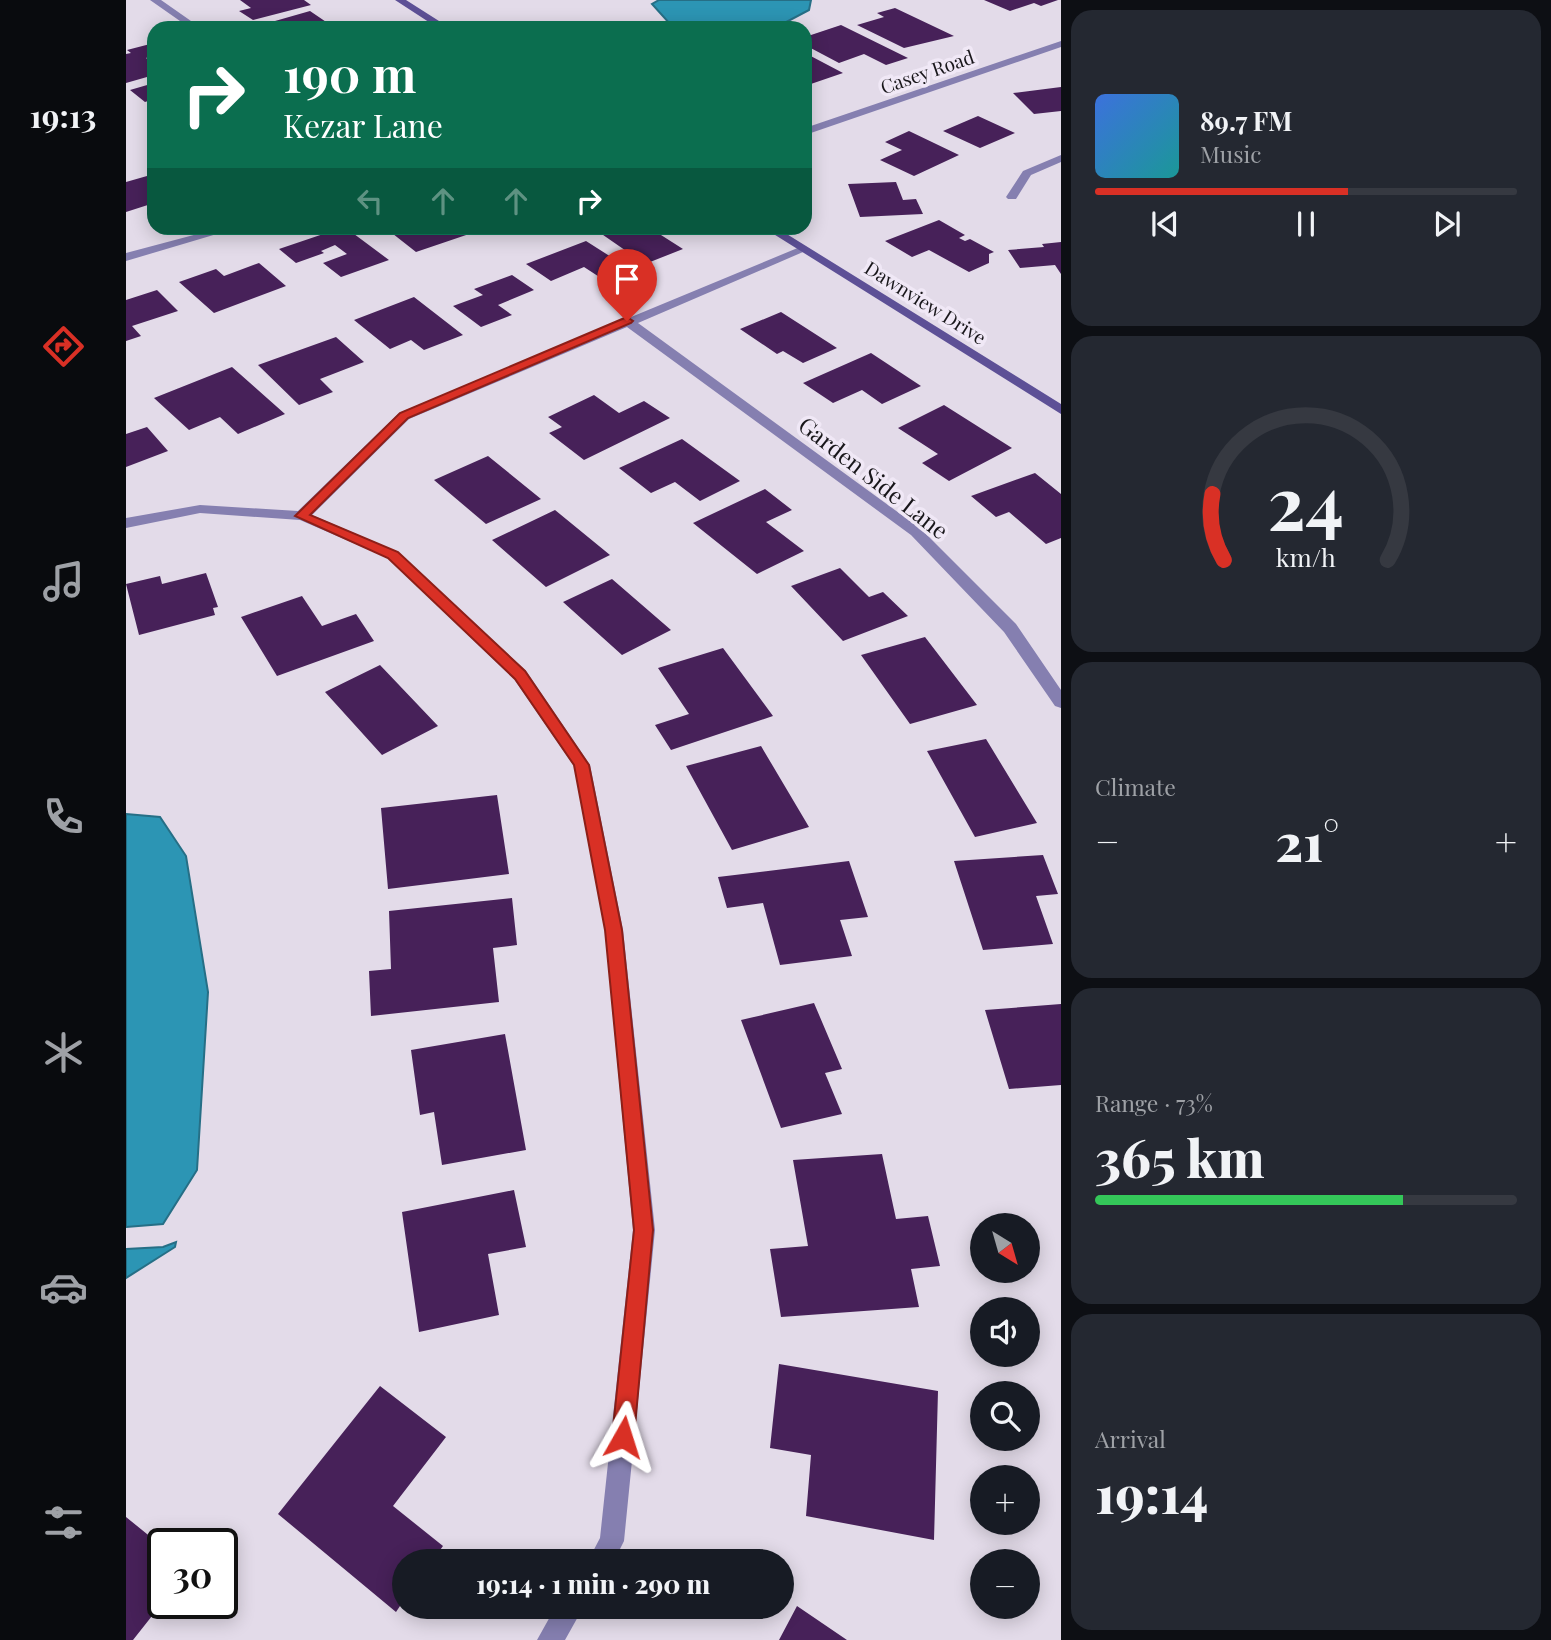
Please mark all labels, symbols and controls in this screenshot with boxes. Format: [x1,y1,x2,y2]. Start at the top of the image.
text: 190 m [283,40,416,105]
street label: Casey Road [877,43,977,99]
icon: right [168,49,259,140]
text: 19:13 [30,93,96,136]
text: Kezar Lane [283,103,443,146]
text: 89.7 FM [1200,103,1292,138]
text: Music [1200,138,1261,169]
icon: left [351,182,389,220]
icon: ahead [424,182,462,220]
icon: ahead [497,182,535,220]
icon: right [570,182,608,220]
icon: previous [1146,205,1184,243]
icon: pause [1287,205,1325,243]
icon: next [1428,205,1466,243]
pin [597,249,657,321]
street label: Dawnview Drive [860,254,992,350]
icon: arrive [608,260,646,298]
icon: directions [39,322,88,371]
street label: Garden Side Lane [793,409,955,545]
text: 24 [1268,451,1344,548]
text: km/h [1276,540,1336,573]
icon: music [39,557,88,606]
text: Climate [1095,771,1176,802]
icon: phone [39,792,88,841]
text: 21° [1275,806,1339,875]
text: − [1095,815,1120,866]
text: + [1495,815,1517,866]
icon: climate [39,1028,88,1077]
text: Range · 73% [1095,1087,1213,1118]
text: 365 km [1095,1122,1265,1191]
north arrow [970,1213,1040,1283]
map controls [970,1213,1040,1619]
icon: car [39,1263,88,1312]
button: sound [970,1297,1040,1367]
button: search [970,1381,1040,1451]
position arrow [586,1400,660,1474]
text: Arrival [1095,1423,1166,1454]
text: 19:14 [1095,1458,1208,1527]
button: + [970,1465,1040,1535]
icon: filters [39,1498,88,1547]
speed limit sign: 30 [147,1528,238,1619]
button: − [970,1549,1040,1619]
text: 19:14 · 1 min · 290 m [476,1566,710,1601]

